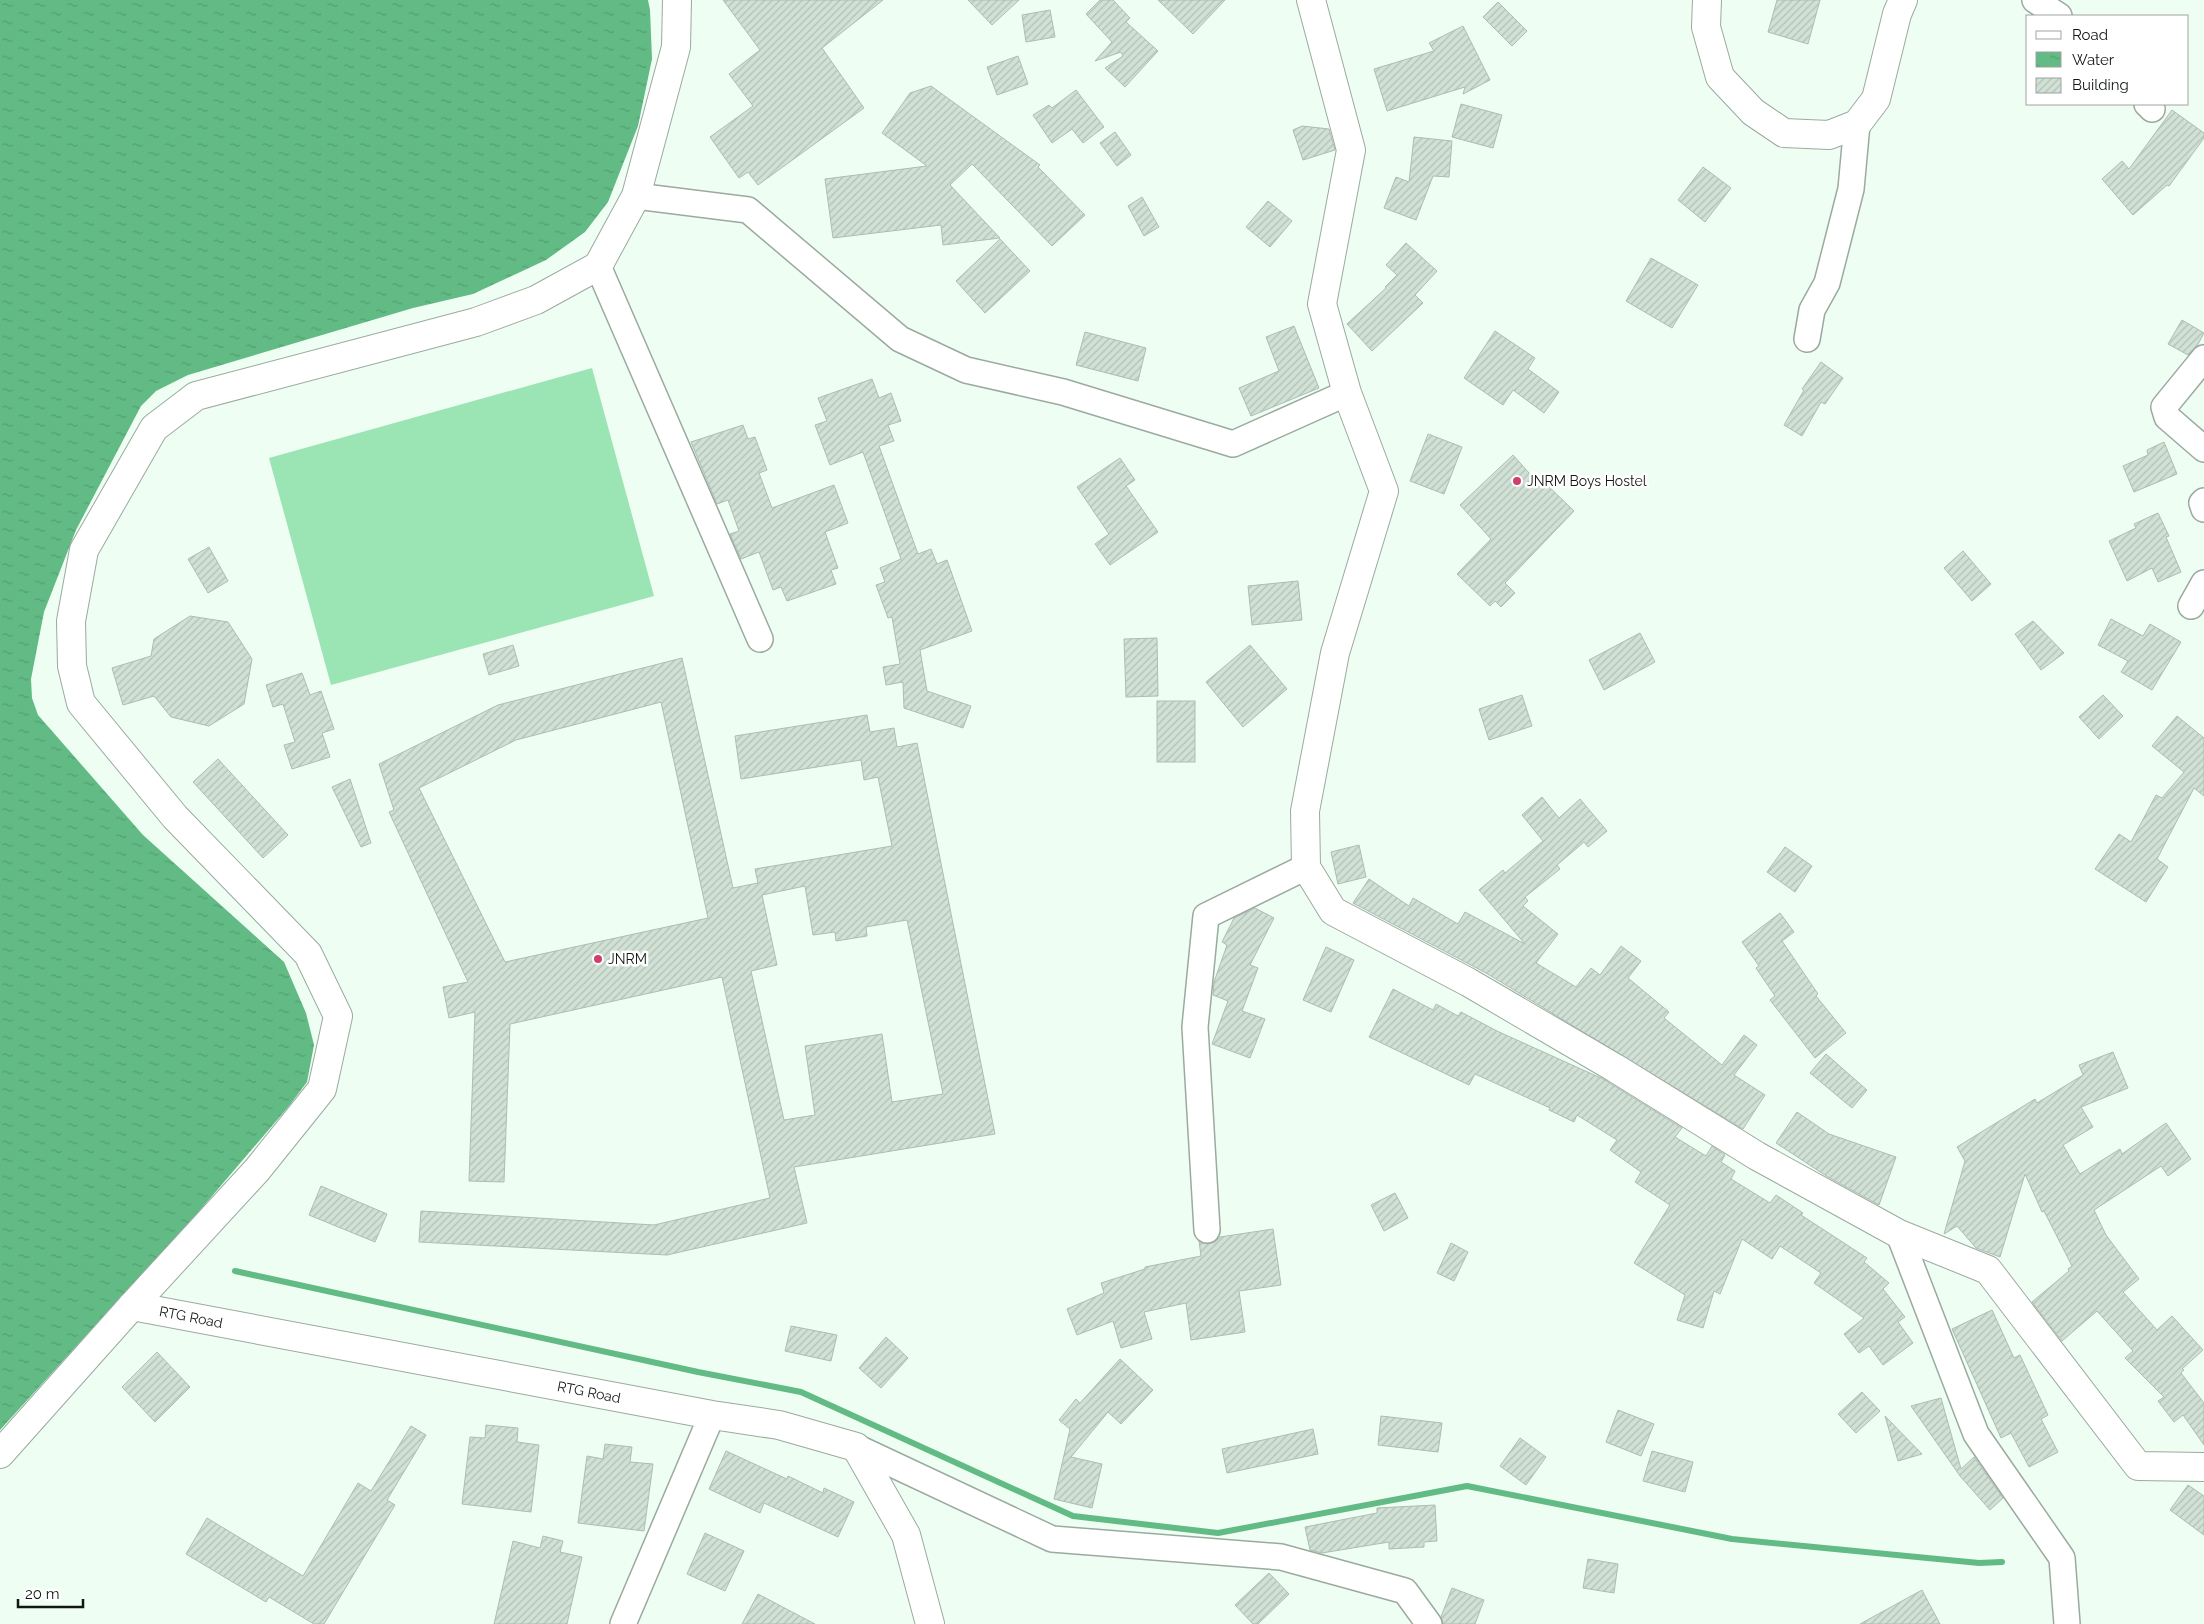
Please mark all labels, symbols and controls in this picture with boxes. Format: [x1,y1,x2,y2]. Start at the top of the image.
legend [2026,15,2189,105]
text: Road [2072,26,2108,44]
text: Water [2072,51,2115,69]
text: Building [2072,76,2129,94]
place label: JNRM Boys Hostel [1527,473,1647,489]
marker: JNRM Boys Hostel [1511,475,1523,487]
place label: JNRM [608,951,647,967]
marker: JNRM [592,953,604,965]
street label: RTG Road [158,1303,224,1331]
street label: RTG Road [556,1378,622,1406]
scale bar [18,1576,82,1608]
text: 20 m [25,1585,60,1603]

